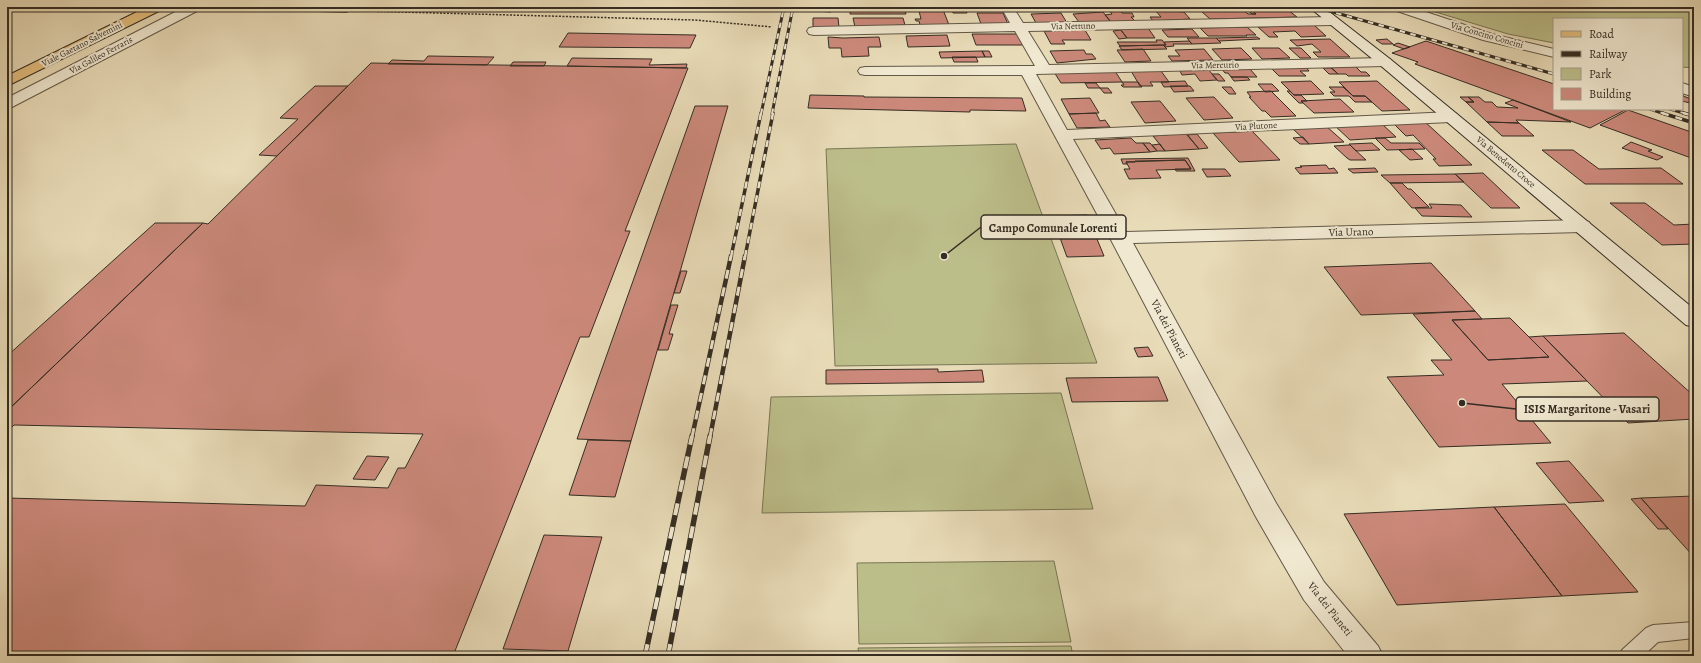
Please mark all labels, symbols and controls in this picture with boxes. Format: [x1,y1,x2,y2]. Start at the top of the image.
street label: Viale Gaetano Salvemini [39,18,125,70]
legend [1553,18,1683,110]
street label: Via Concino Concini [1448,19,1525,51]
street label: Via Nettuno [1050,20,1096,32]
text: Road [1589,26,1615,42]
street label: Via Galileo Ferraris [66,33,135,77]
text: Railway [1589,46,1628,62]
street label: Via Mercurio [1190,59,1239,71]
text: Park [1589,66,1612,82]
text: Building [1589,86,1631,102]
street label: Via Plutone [1234,119,1277,133]
street label: Via Benedetto Croce [1473,133,1538,190]
callout: Campo Comunale Lorenti [981,215,1126,239]
text: Campo Comunale Lorenti [989,220,1118,236]
street label: Via Urano [1328,224,1374,240]
street label: Via dei Pianeti [1147,296,1191,361]
callout: ISIS Margaritone - Vasari [1516,397,1659,421]
text: ISIS Margaritone - Vasari [1524,401,1651,417]
street label: Via dei Pianeti [1304,578,1356,639]

